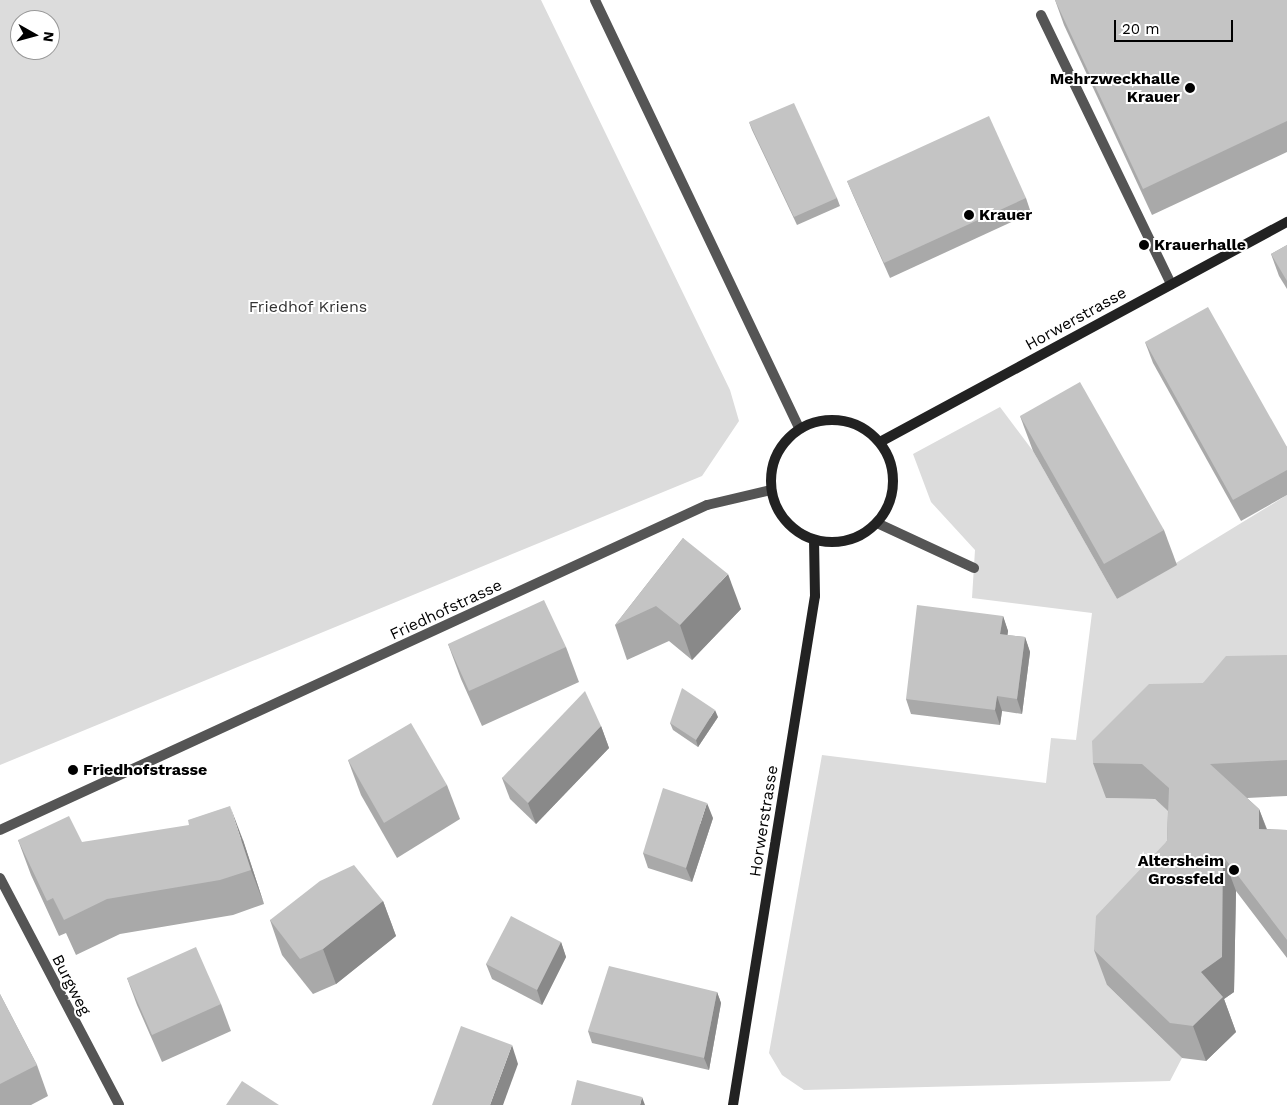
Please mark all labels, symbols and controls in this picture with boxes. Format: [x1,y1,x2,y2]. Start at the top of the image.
north arrow [10,10,60,60]
scale bar [1117,10,1236,42]
text: 20 m [1122,20,1160,38]
text: N [40,31,57,43]
place label: Mehrzweckhalle Krauer [1050,69,1180,107]
marker: Mehrzweckhalle Krauer [1184,82,1196,94]
place label: Krauer [979,205,1032,225]
marker: Krauer [963,209,975,221]
place label: Krauerhalle [1154,235,1246,255]
marker: Krauerhalle [1138,239,1150,251]
street label: Horwerstrasse [1022,283,1130,355]
park label: Friedhof Kriens [248,297,368,317]
street label: Friedhofstrasse [387,576,505,644]
place label: Friedhofstrasse [83,760,207,780]
marker: Friedhofstrasse [67,764,79,776]
street label: Horwerstrasse [746,764,782,878]
place label: Altersheim Grossfeld [1138,851,1224,889]
marker: Altersheim Grossfeld [1228,864,1240,876]
street label: Burgweg [48,951,94,1019]

